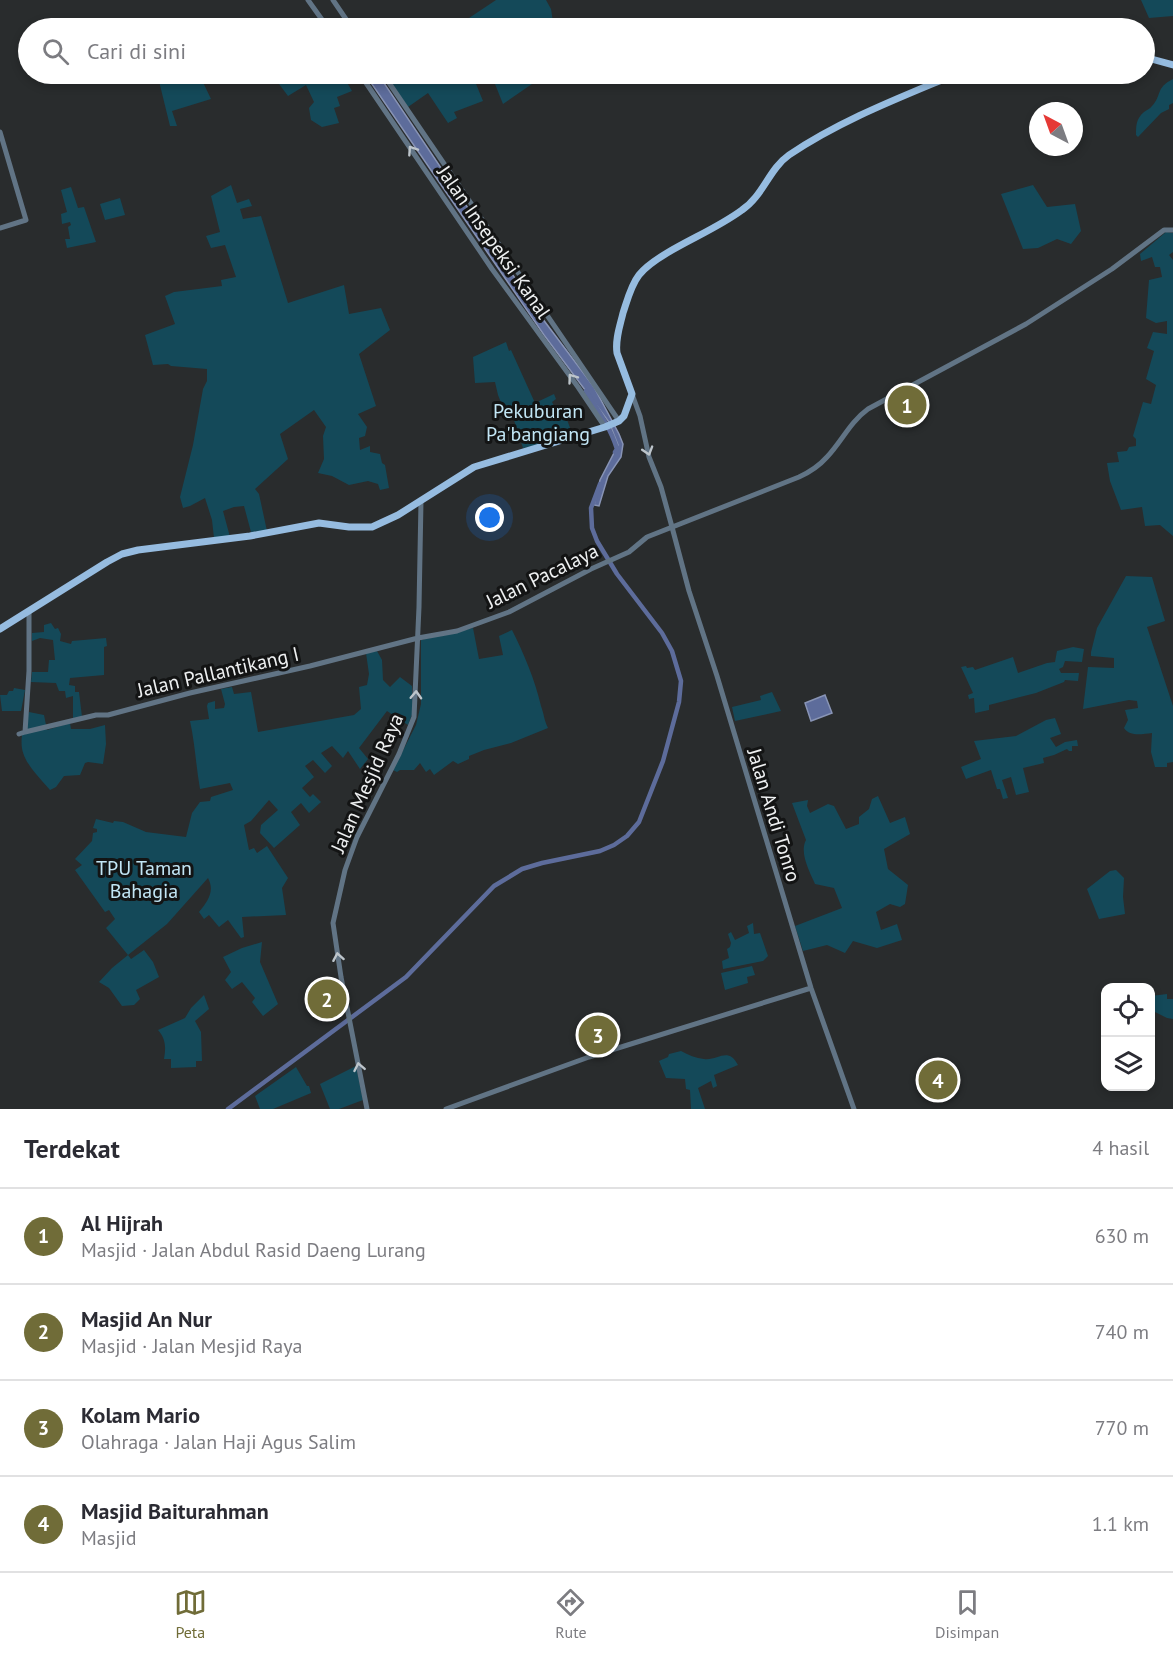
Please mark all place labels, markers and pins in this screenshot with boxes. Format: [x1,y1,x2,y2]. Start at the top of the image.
pin: 1 [888,382,926,428]
pin: 2 [308,976,346,1022]
pin: 3 [578,1012,618,1058]
pin: 4 [918,1058,958,1102]

